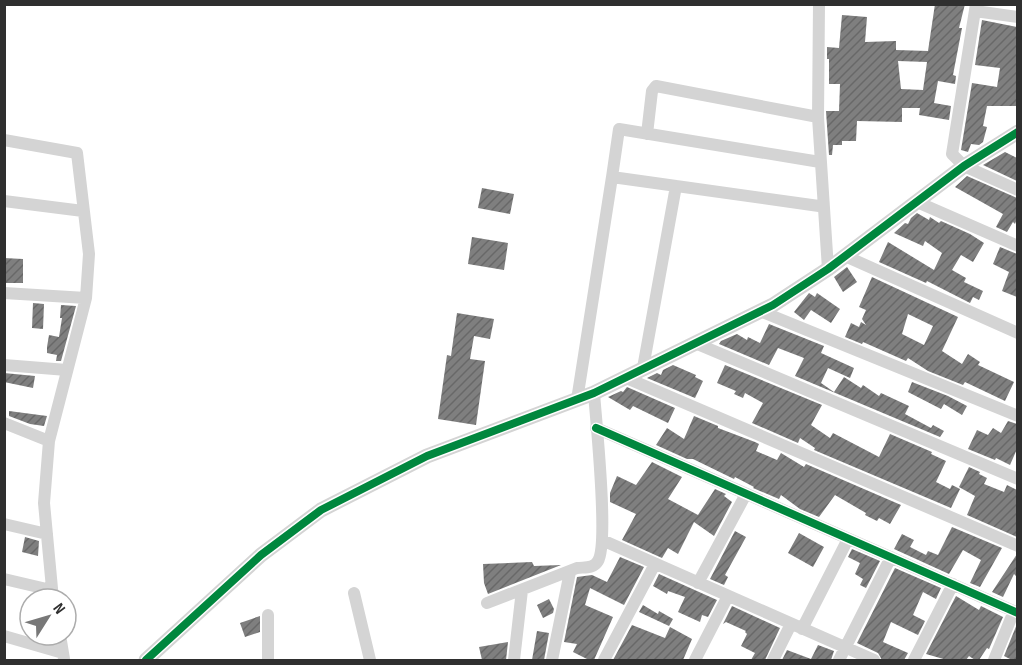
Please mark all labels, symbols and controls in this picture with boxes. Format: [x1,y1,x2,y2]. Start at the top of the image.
north arrow [18,587,78,647]
text: N [49,600,69,618]

